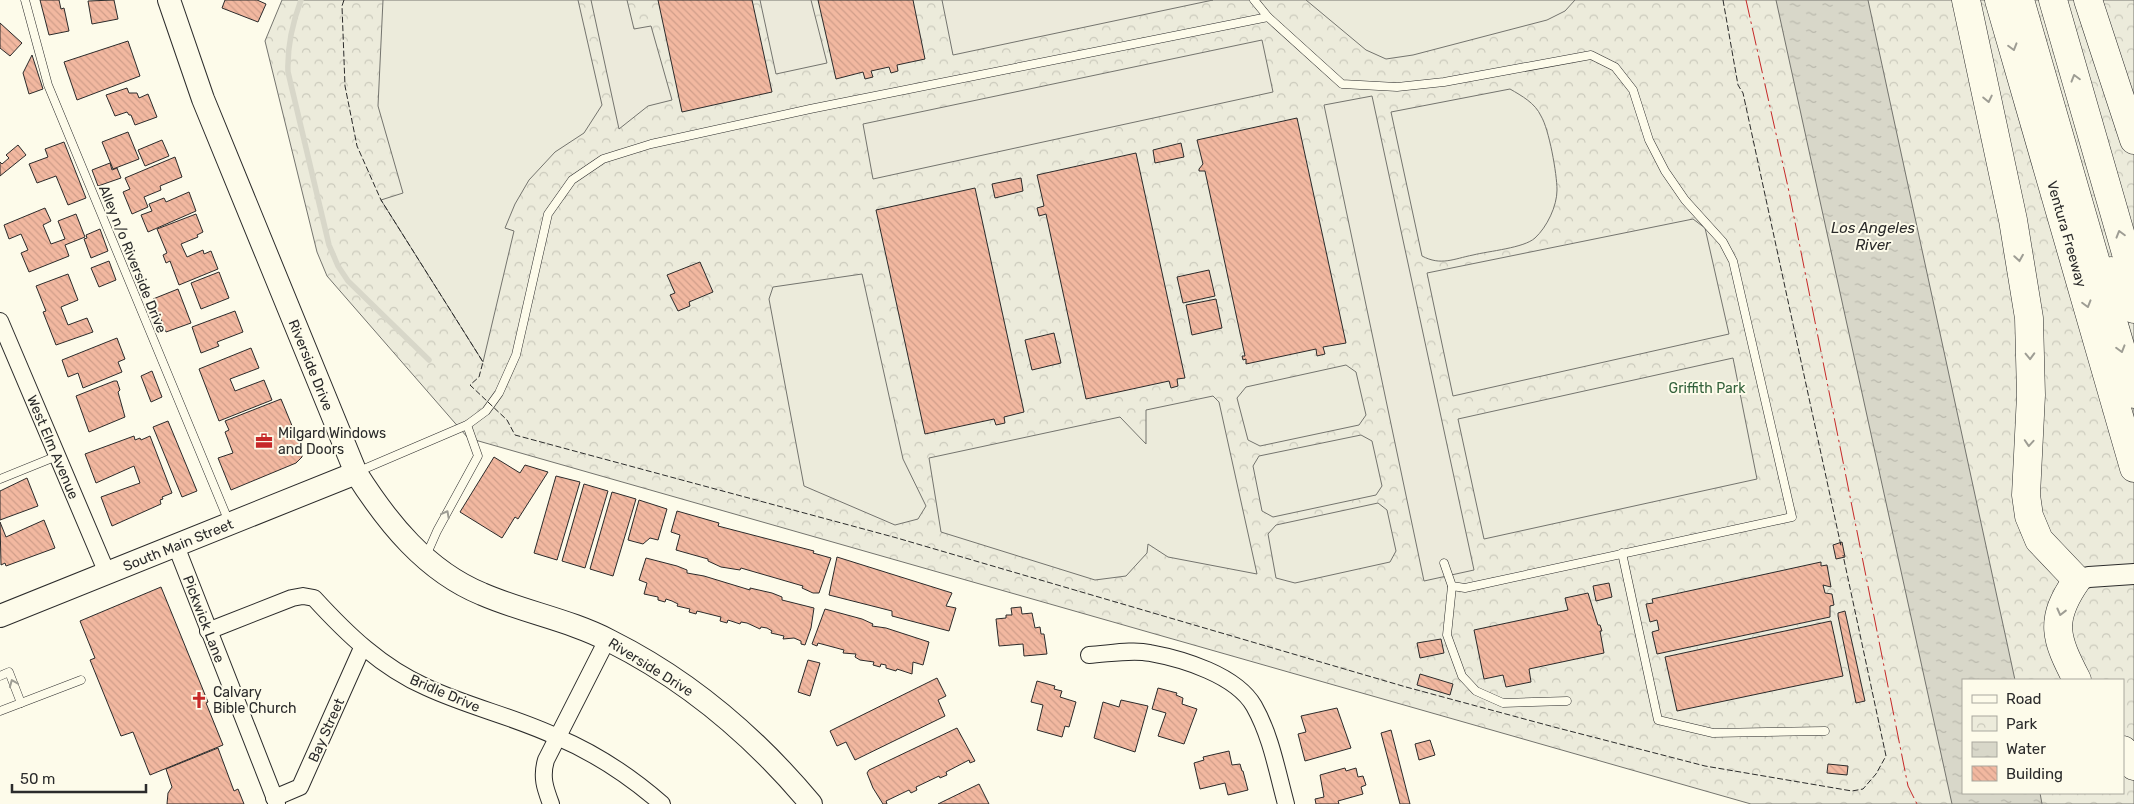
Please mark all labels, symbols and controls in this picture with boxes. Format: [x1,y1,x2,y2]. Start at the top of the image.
one-way arrow [2007,42,2017,50]
one-way arrow [2071,75,2081,83]
one-way arrow [1982,95,1993,103]
street label: Ventura Freeway [2043,179,2090,290]
street label: Alley n/o Riverside Drive [95,183,170,336]
water label: Los Angeles River [1831,219,1915,254]
one-way arrow [2116,231,2126,239]
one-way arrow [2014,254,2024,263]
one-way arrow [2081,299,2091,307]
street label: Riverside Drive [284,317,337,413]
one-way arrow [2115,345,2126,354]
one-way arrow [2025,353,2035,361]
park label: Griffith Park [1669,380,1746,397]
street label: West Elm Avenue [23,393,82,502]
place label: Milgard Windows and Doors [278,425,386,458]
office icon: Milgard Windows and Doors [254,431,274,451]
one-way arrow [2024,440,2035,448]
one-way arrow [440,510,450,519]
street label: South Main Street [121,515,236,575]
street label: Pickwick Lane [179,573,228,665]
one-way arrow [2056,608,2067,616]
street label: Riverside Drive [605,635,697,700]
street label: Bridle Drive [407,671,483,716]
one-way arrow [9,679,19,688]
legend [1962,679,2124,794]
place label: Calvary Bible Church [213,684,296,717]
church icon: Calvary Bible Church [189,690,209,710]
text: Road [2006,690,2042,708]
street label: Bay Street [305,695,348,765]
text: Park [2006,715,2037,733]
text: Water [2006,740,2046,758]
scale bar [12,762,146,794]
text: Building [2006,765,2063,783]
text: 50 m [20,770,55,788]

